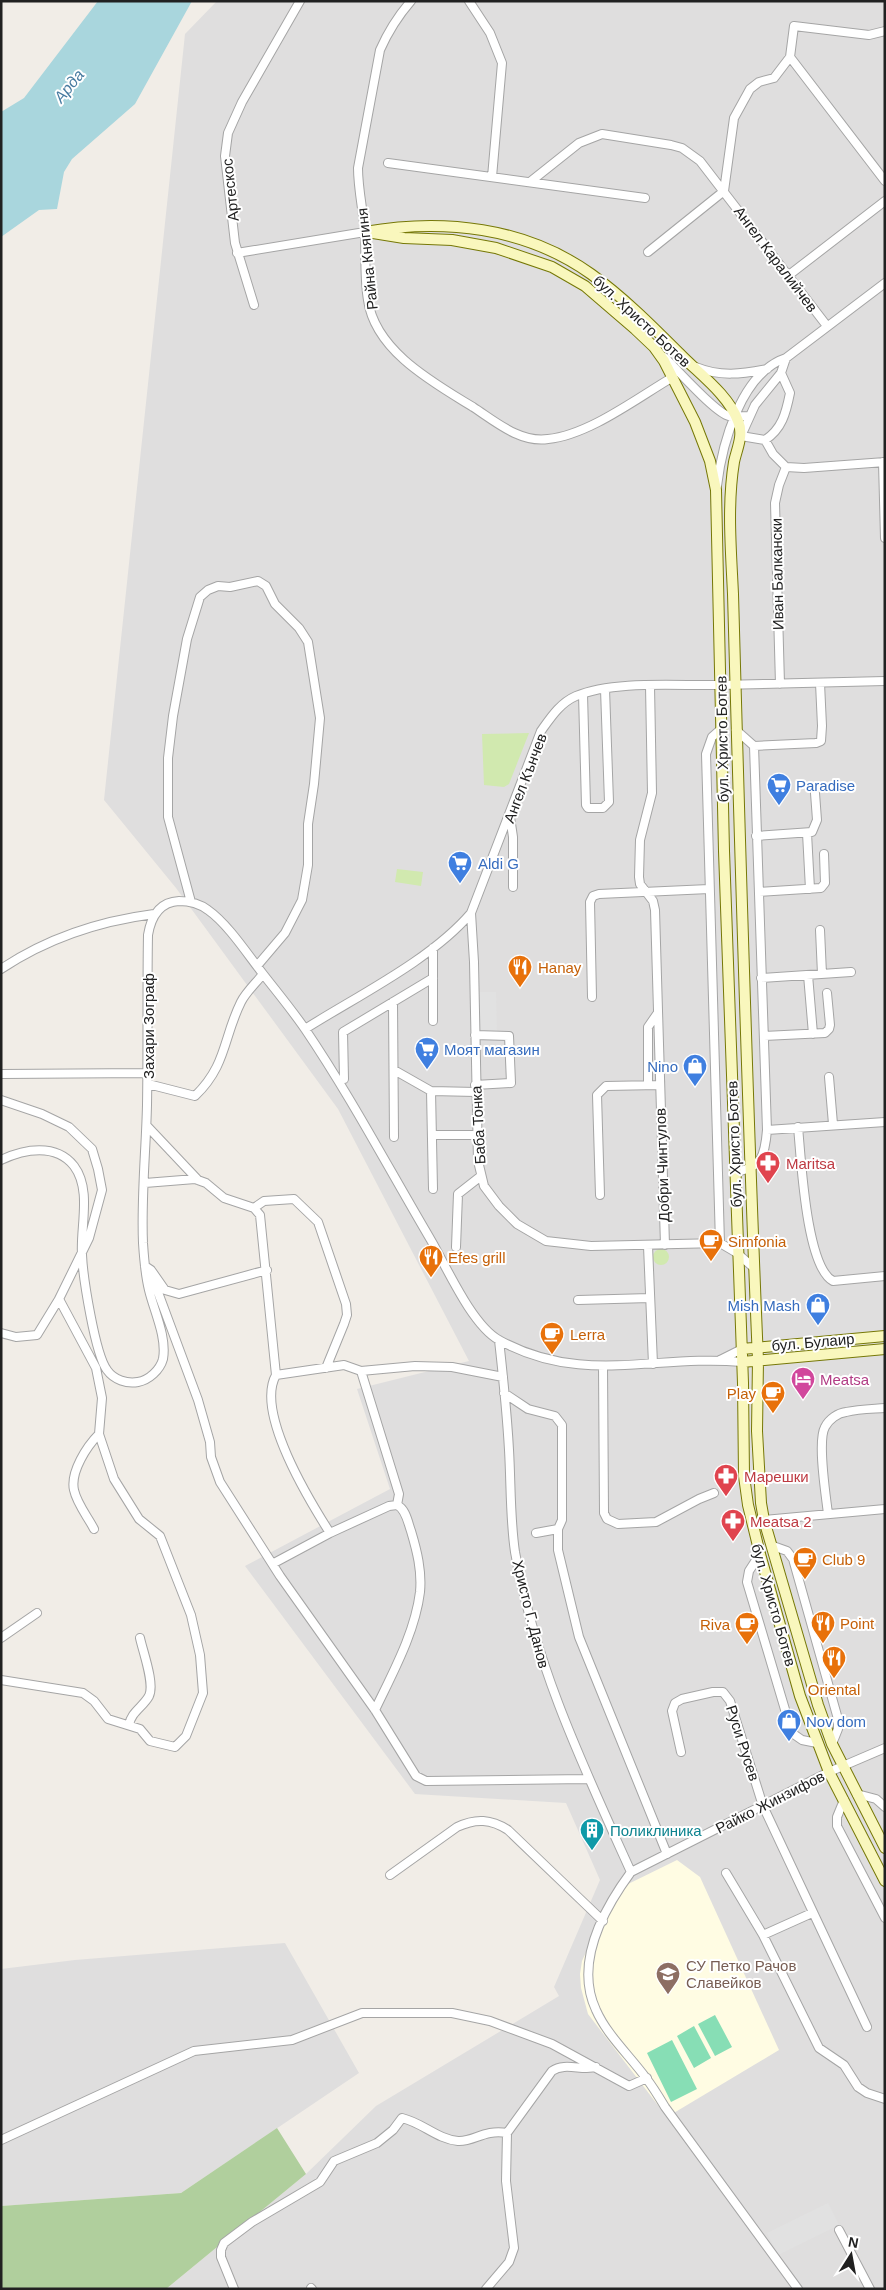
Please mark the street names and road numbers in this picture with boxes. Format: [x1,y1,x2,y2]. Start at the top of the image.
street label: Артескос [218,157,242,222]
street label: Ангел Каралийчев [731,203,821,315]
street label: Райна Княгиня [353,207,381,311]
street label: бул. Христо Ботев [590,272,694,370]
street label: Иван Балкански [768,518,786,630]
street label: бул. Христо Ботев [712,675,732,803]
street label: Ангел Кънчев [500,731,550,825]
street label: Захари Зограф [140,973,157,1079]
street label: бул. Христо Ботев [723,1080,745,1208]
street label: Баба Тонка [467,1085,489,1165]
street label: Добри Чинтулов [652,1108,672,1222]
street label: бул. Булаир [771,1330,855,1354]
street label: бул. Христо Ботев [748,1542,800,1668]
street label: Христо Г. Данов [509,1558,553,1670]
street label: Руси Русев [723,1703,763,1783]
street label: Райко Жинзифов [713,1767,827,1837]

